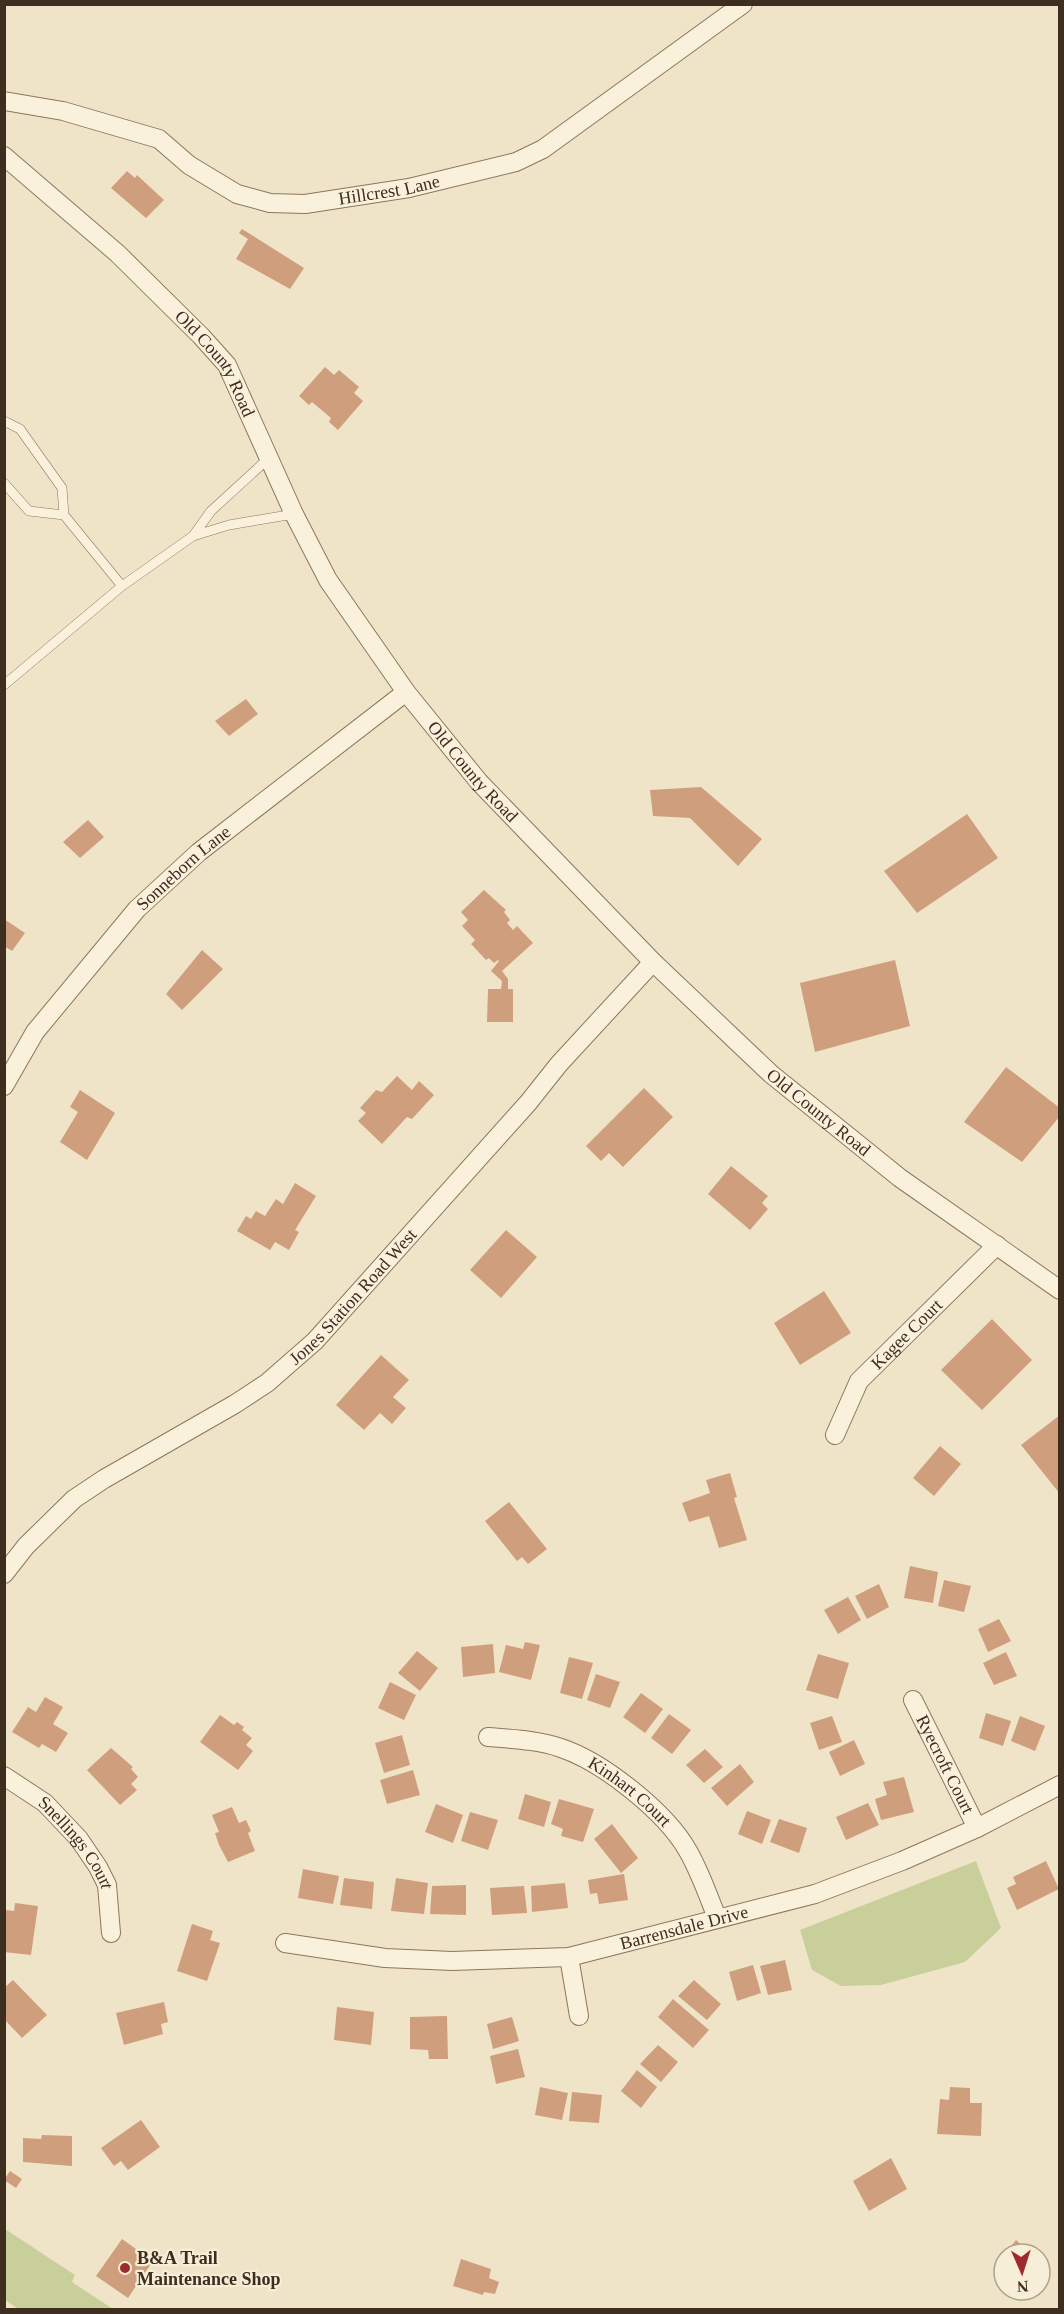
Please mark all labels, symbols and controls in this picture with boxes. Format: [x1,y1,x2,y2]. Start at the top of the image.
street label: Hillcrest Lane [337,171,442,209]
street label: Old County Road [171,306,259,420]
street label: Old County Road [424,717,522,826]
street label: Sonneborn Lane [132,821,234,915]
street label: Old County Road [763,1065,874,1160]
street label: Jones Station Road West [285,1225,421,1369]
street label: Kagee Court [867,1295,946,1373]
street label: Ryecroft Court [912,1712,978,1817]
street label: Kinhart Court [585,1753,675,1831]
street label: Snellings Court [35,1792,117,1890]
street label: Barrensdale Drive [618,1902,750,1954]
north arrow [992,2242,1052,2302]
place label: B&A Trail Maintenance Shop [137,2248,281,2289]
marker: B&A Trail Maintenance Shop [118,2261,132,2275]
text: N [1016,2278,1029,2295]

